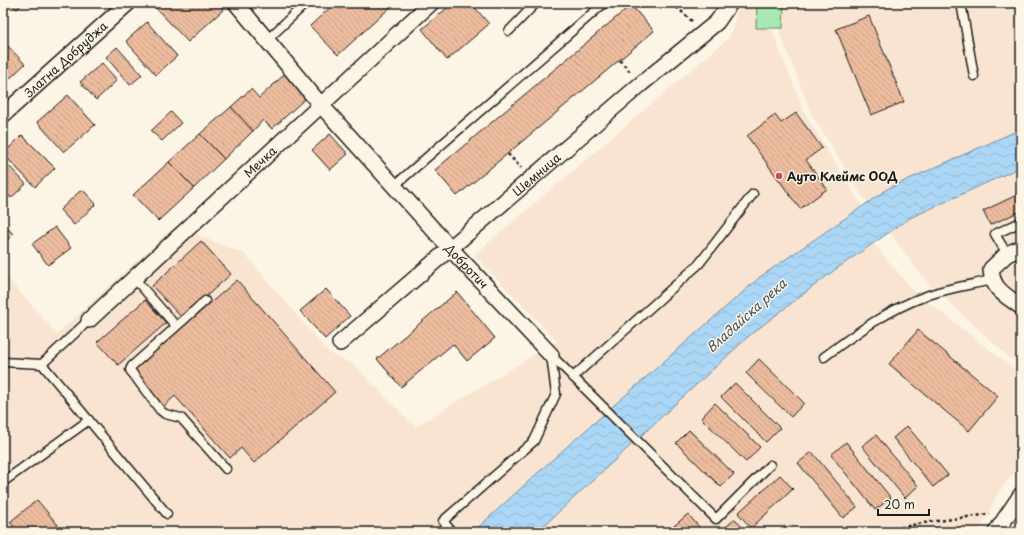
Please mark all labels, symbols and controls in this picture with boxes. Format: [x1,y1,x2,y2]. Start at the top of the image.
street label: Златна Добруджа [19,16,112,102]
street label: Мечка [239,141,281,182]
street label: Шемница [508,148,565,200]
place label: Ауто Клеймс ООД [787,167,898,185]
marker: Ауто Клеймс ООД [774,171,784,181]
street label: Добротич [440,239,493,293]
water label: Владайска река [702,273,791,356]
scale bar [878,491,929,517]
text: 20 m [884,495,915,513]

